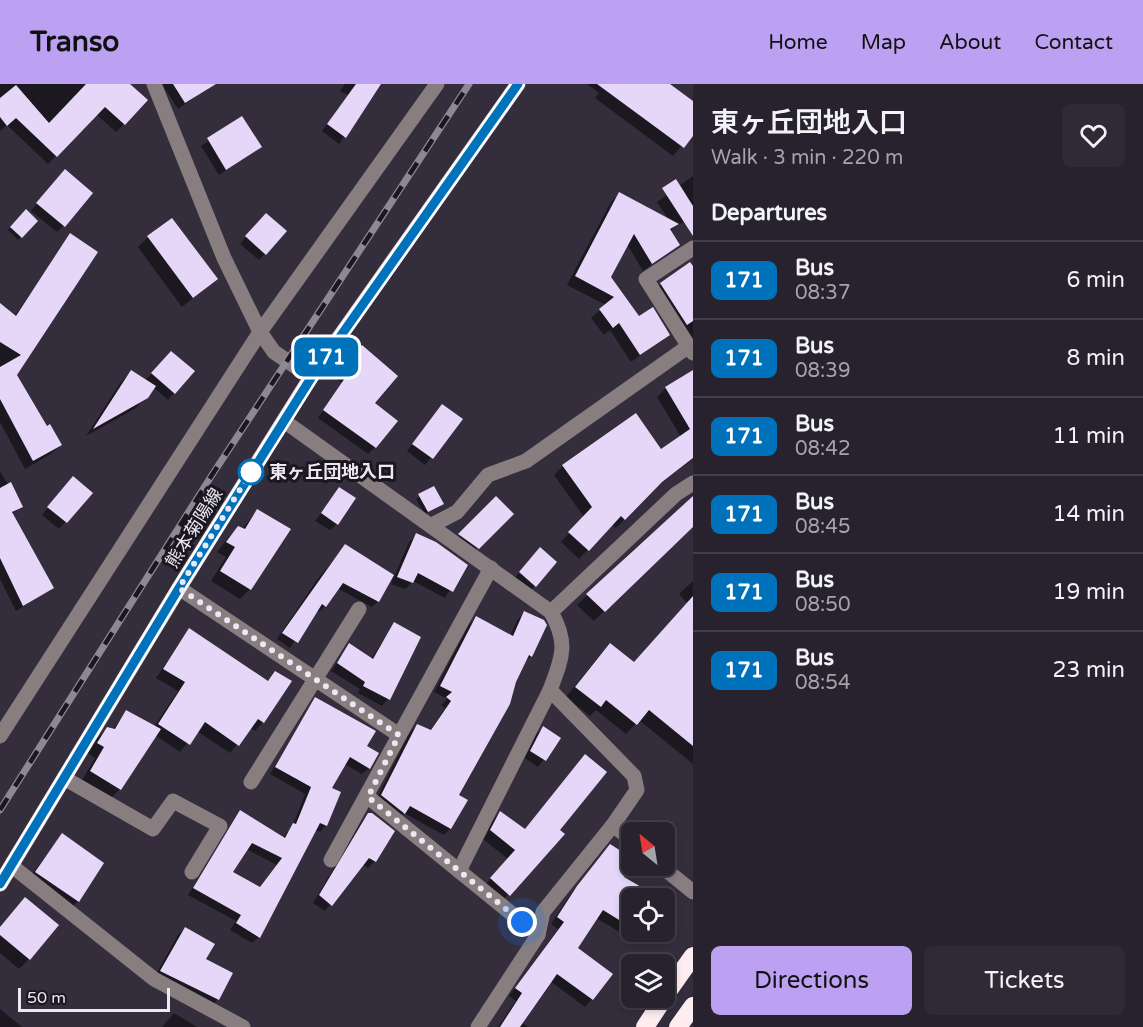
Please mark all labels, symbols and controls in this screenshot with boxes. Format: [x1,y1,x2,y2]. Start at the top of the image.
text: Transo [30,25,119,59]
text: Home [768,30,828,55]
text: Map [861,30,906,55]
text: About [939,30,1001,55]
text: Contact [1034,30,1113,55]
button: heart [1062,104,1125,167]
text: 東ヶ丘団地入口 [711,106,907,140]
text: Walk · 3 min · 220 m [711,146,903,170]
text: Departures [711,200,827,226]
text: Bus [795,255,834,281]
text: 6 min [1066,267,1125,293]
text: 171 [724,268,764,293]
text: 08:37 [795,281,850,305]
text: Bus [795,333,834,359]
line badge: 171 [292,338,360,376]
text: 171 [306,345,346,370]
text: 8 min [1066,345,1125,371]
text: 171 [724,346,764,371]
text: 08:39 [795,359,850,383]
text: Bus [795,411,834,437]
text: 11 min [1053,423,1125,449]
text: 171 [724,424,764,449]
text: 08:42 [795,437,850,461]
marker: 東ヶ丘団地入口 [238,459,264,485]
place label: 東ヶ丘団地入口 [269,461,395,483]
street label: 熊本菊陽線 [161,484,227,572]
text: Bus [795,489,834,515]
text: 14 min [1053,501,1125,527]
text: 171 [724,502,764,527]
text: 08:45 [795,515,850,539]
text: Bus [795,567,834,593]
text: 19 min [1053,579,1125,605]
text: 171 [724,580,764,605]
text: 08:50 [795,593,850,617]
text: Bus [795,645,834,671]
text: 23 min [1053,657,1125,683]
text: 171 [724,658,764,683]
text: 08:54 [795,671,850,695]
north arrow [621,822,675,876]
map controls [621,822,675,1008]
button: locate [621,888,675,942]
your location [507,907,537,937]
button: Directions [711,946,912,1015]
button: Tickets [924,946,1125,1015]
button: layers [621,954,675,1008]
scale bar [18,985,170,1012]
text: 50 m [27,988,66,1008]

